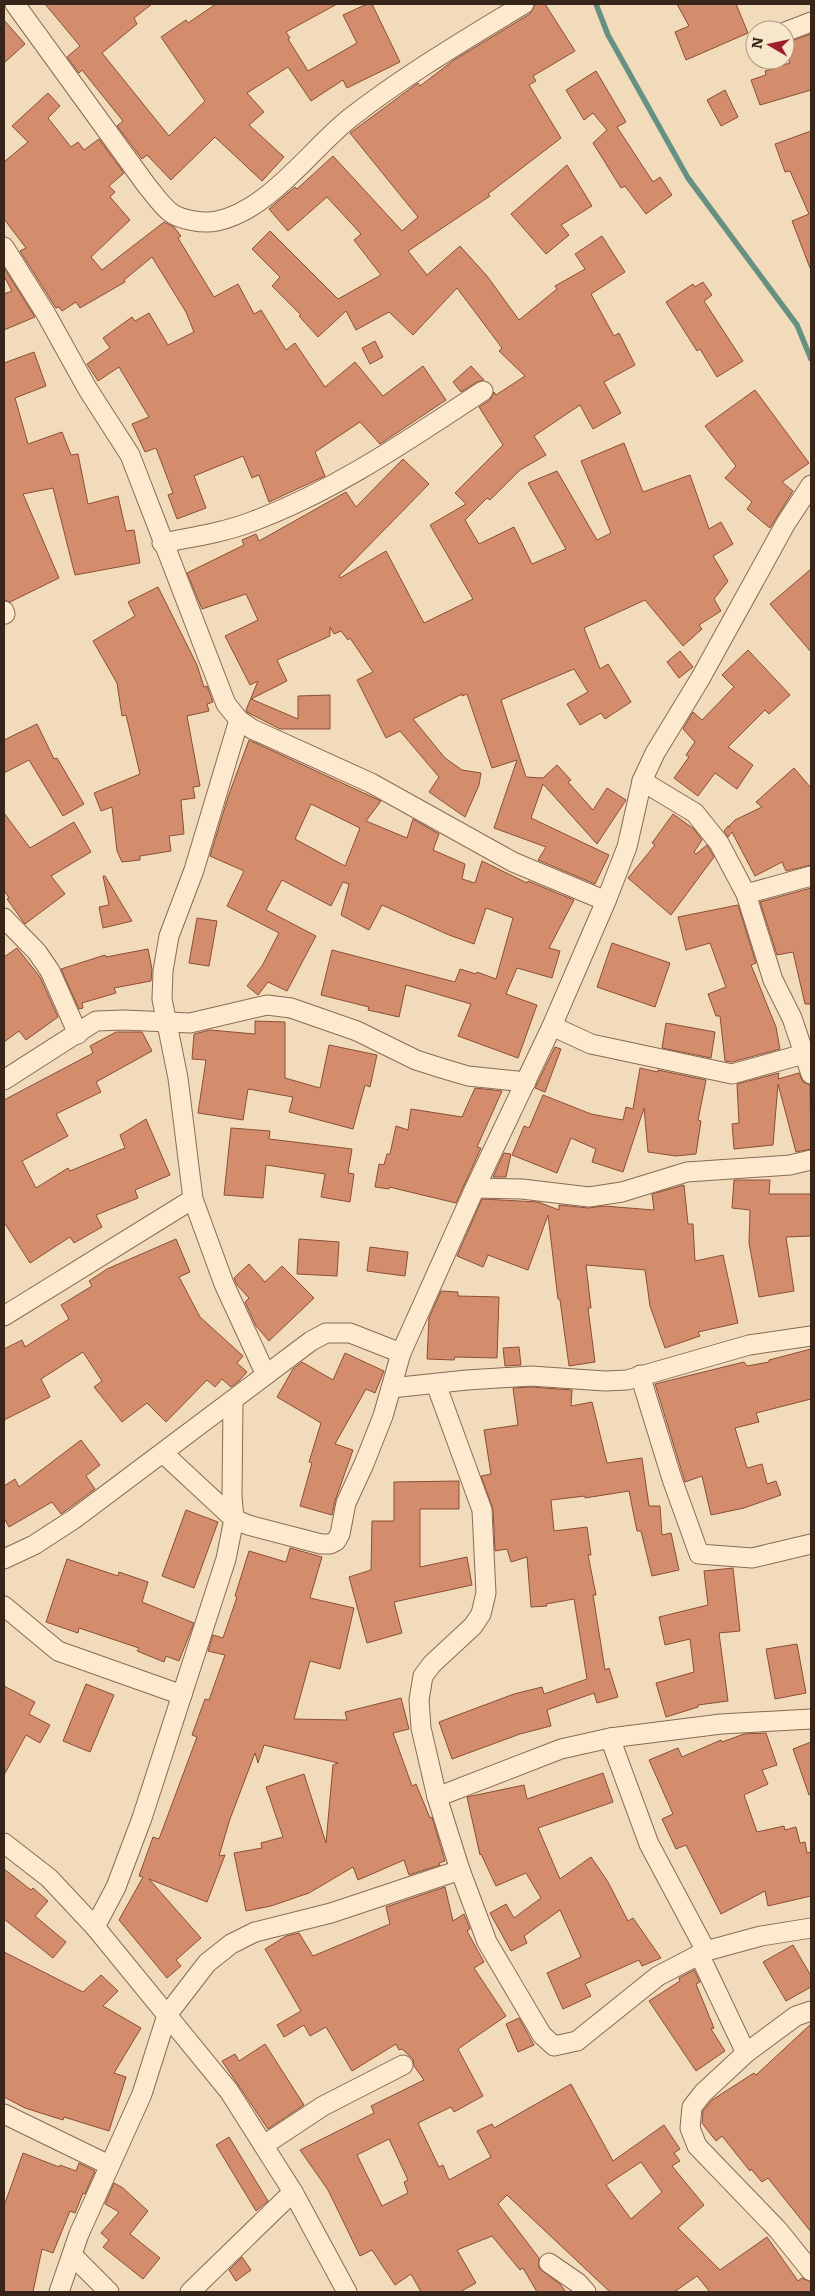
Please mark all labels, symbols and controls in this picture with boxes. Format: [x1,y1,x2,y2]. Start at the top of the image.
north arrow [745,20,795,70]
text: N [745,35,767,50]

